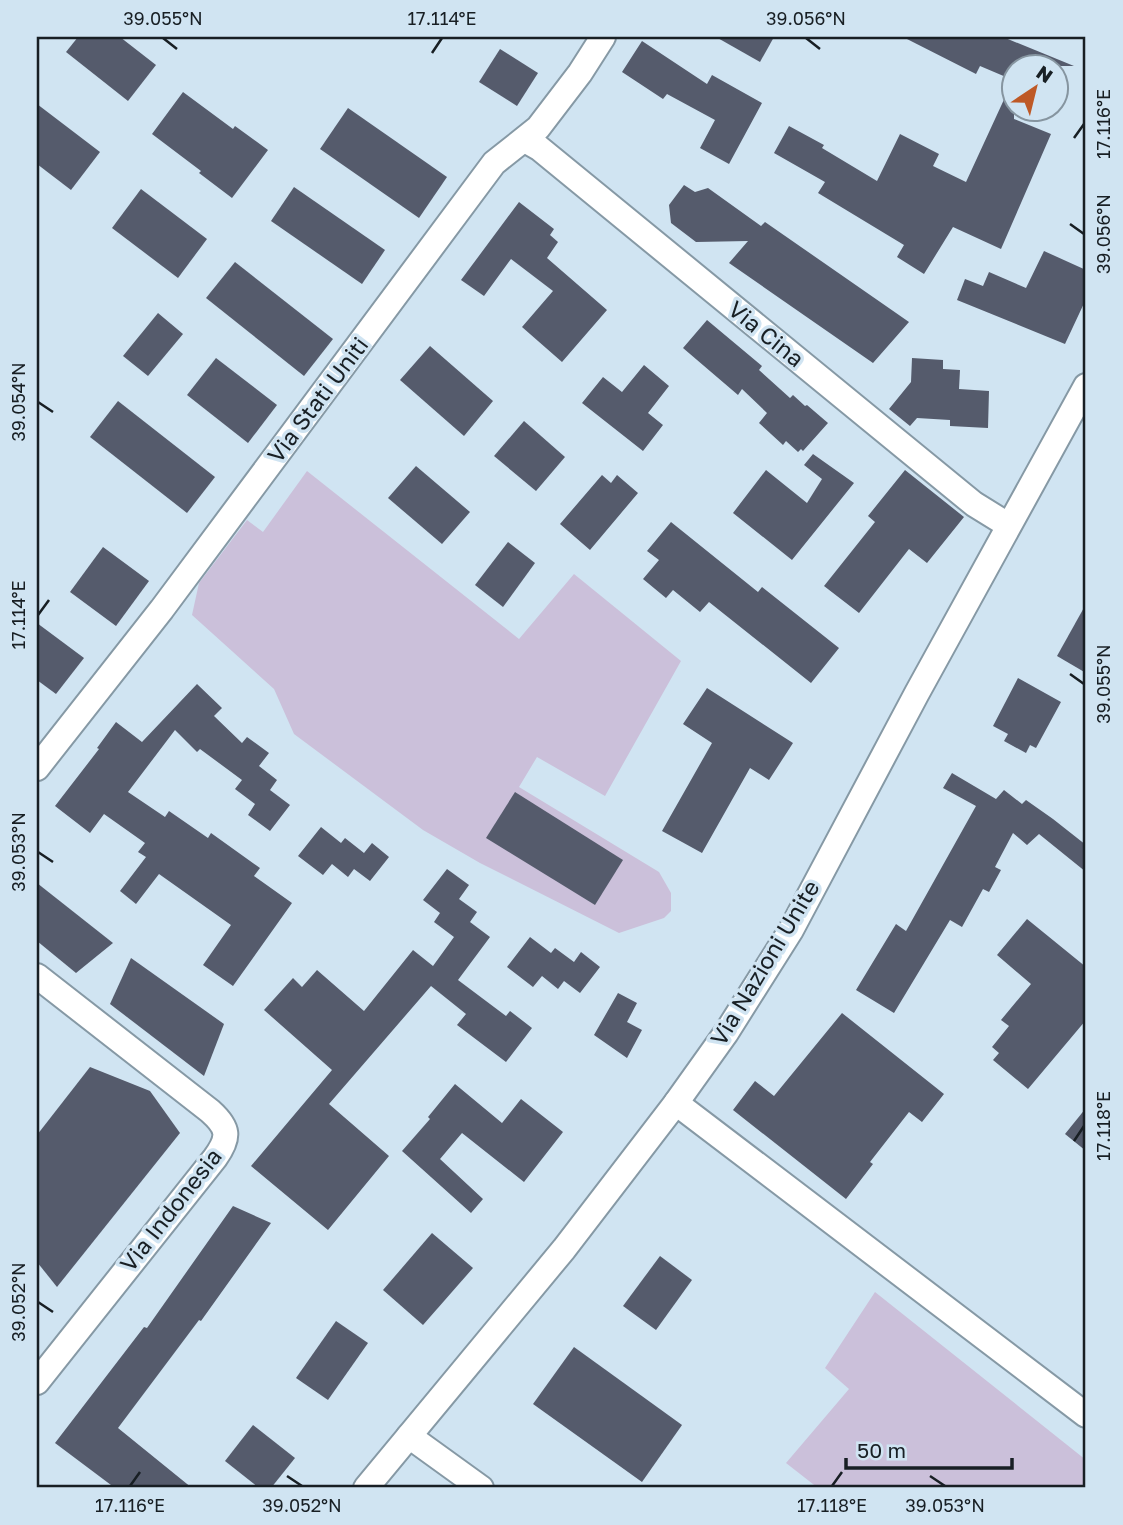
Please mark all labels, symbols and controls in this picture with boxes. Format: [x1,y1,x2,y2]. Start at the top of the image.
text: 39.055°N [123,7,203,29]
text: 17.114°E [407,7,477,29]
text: 39.056°N [766,7,846,29]
north arrow [1000,52,1070,122]
text: N [1033,60,1058,87]
text: 17.116°E [1092,89,1114,159]
text: 39.056°N [1092,194,1114,274]
street label: Via Cina [723,294,810,372]
street label: Via Stati Uniti [261,331,374,468]
text: 39.054°N [7,362,29,442]
text: 17.114°E [7,580,29,650]
text: 39.055°N [1092,644,1114,724]
text: 39.053°N [7,812,29,892]
street label: Via Nazioni Unite [704,875,825,1050]
text: 17.118°E [1092,1091,1114,1161]
street label: Via Indonesia [113,1142,227,1277]
text: 39.052°N [7,1262,29,1342]
scale bar [846,1427,1013,1471]
text: 50 m [857,1437,906,1463]
text: 17.116°E [95,1494,165,1516]
text: 39.052°N [262,1494,342,1516]
text: 17.118°E [797,1494,867,1516]
text: 39.053°N [905,1494,985,1516]

